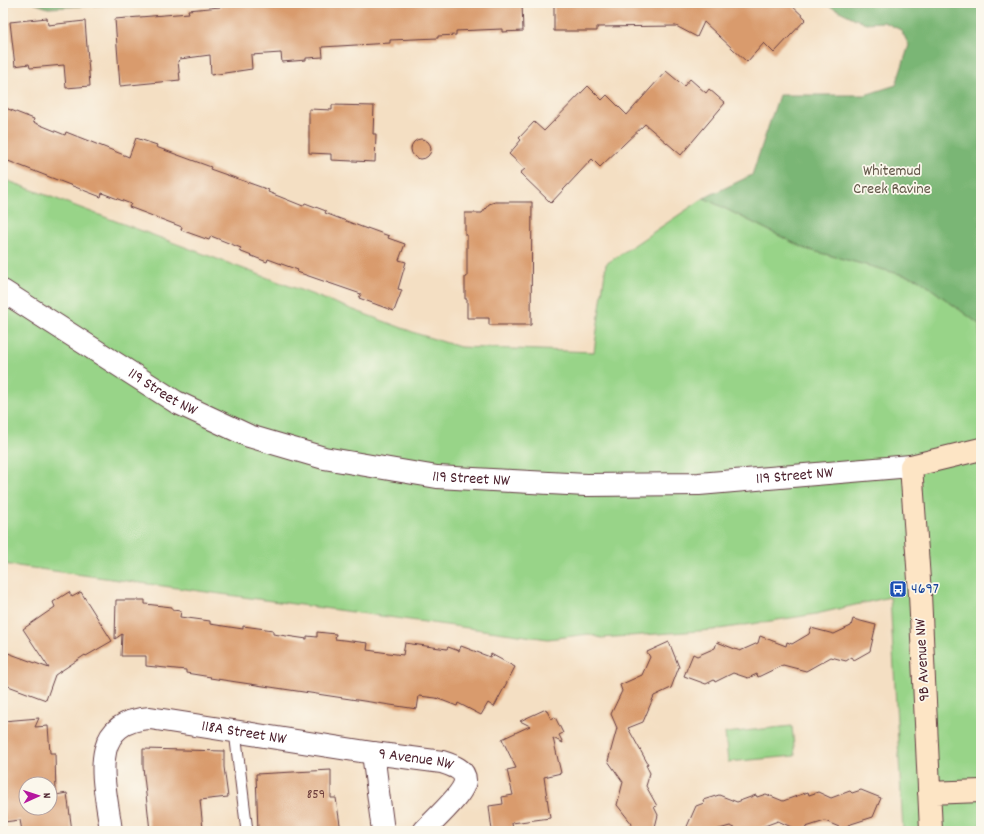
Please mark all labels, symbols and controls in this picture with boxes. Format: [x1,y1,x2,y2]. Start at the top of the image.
park label: Whitemud Creek Ravine [853,160,931,201]
street label: 119 Street NW [123,362,202,422]
street label: 119 Street NW [755,461,835,491]
street label: 119 Street NW [430,465,511,492]
place label: 4697 [911,578,939,601]
bus stop icon: 4697 [888,579,908,599]
street label: 9B Avenue NW [909,617,937,702]
street label: 118A Street NW [200,715,289,751]
street label: 9 Avenue NW [377,742,457,777]
north arrow [18,776,58,816]
house number: 859 [307,785,325,805]
text: N [38,792,54,799]

